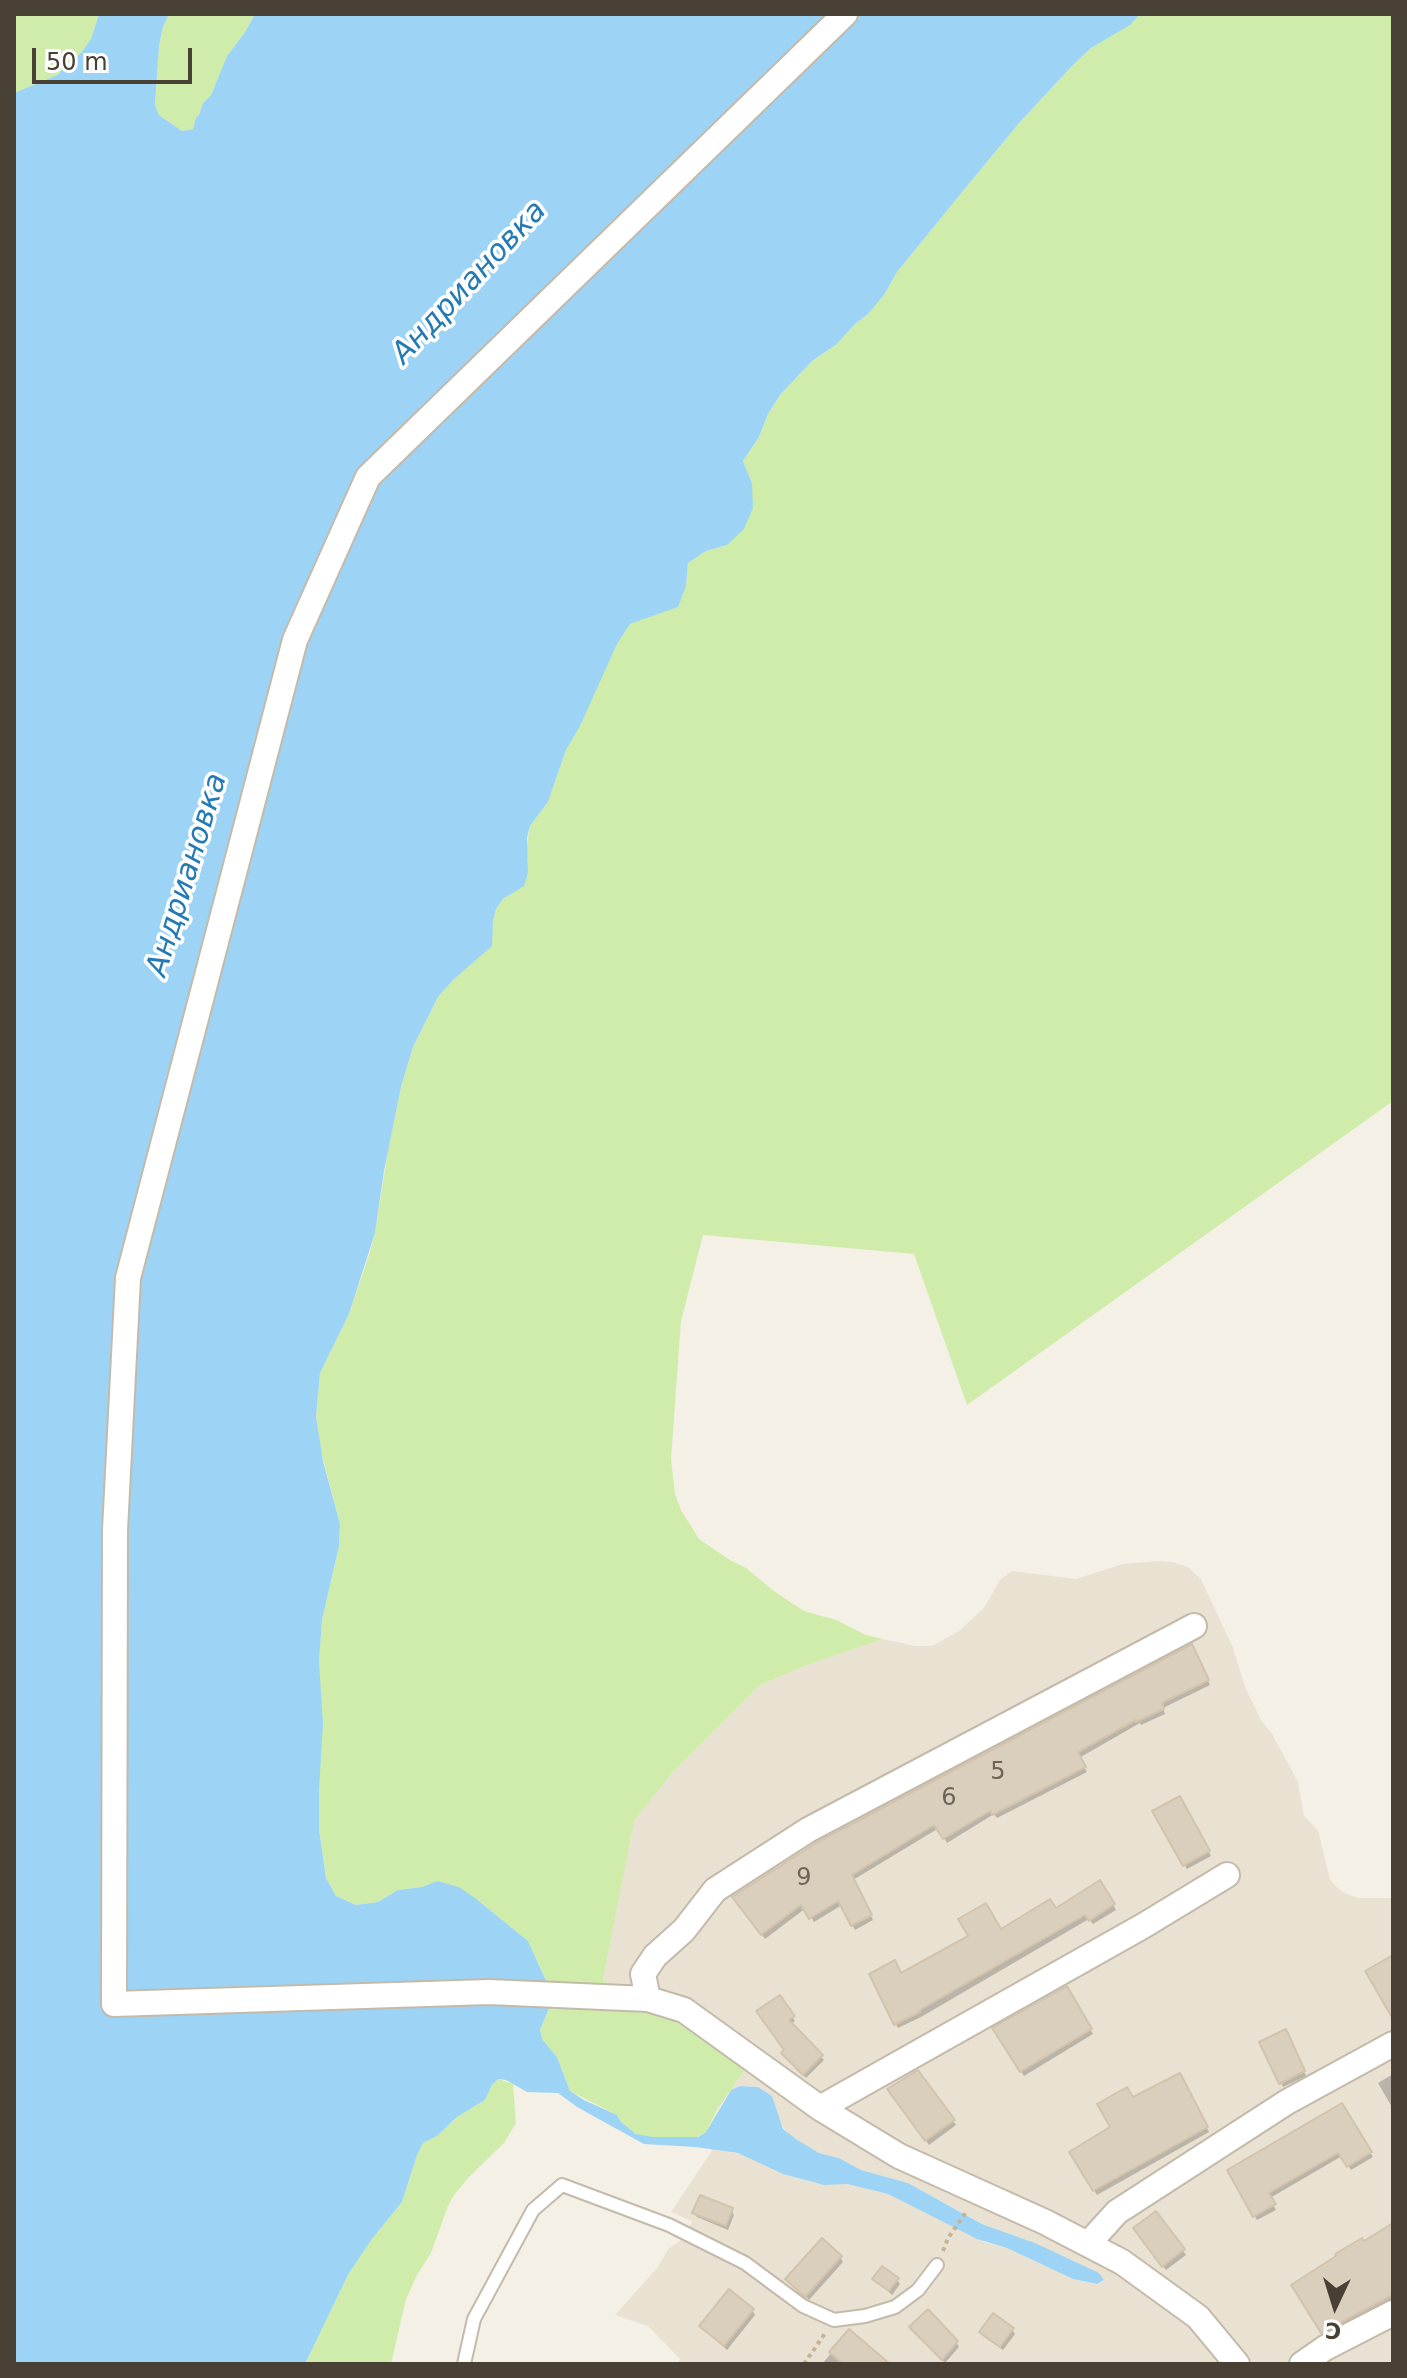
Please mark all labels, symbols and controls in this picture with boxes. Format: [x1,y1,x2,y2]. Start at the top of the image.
scale bar [36,32,196,82]
text: 50 m [46,48,108,76]
water label: Андриановка [385,194,555,372]
water label: Андриановка [140,769,236,981]
house number: 5 [990,1759,1006,1787]
house number: 6 [941,1785,957,1813]
house number: 9 [796,1865,812,1893]
north arrow [1295,2266,1375,2346]
text: С [1324,2317,1342,2343]

